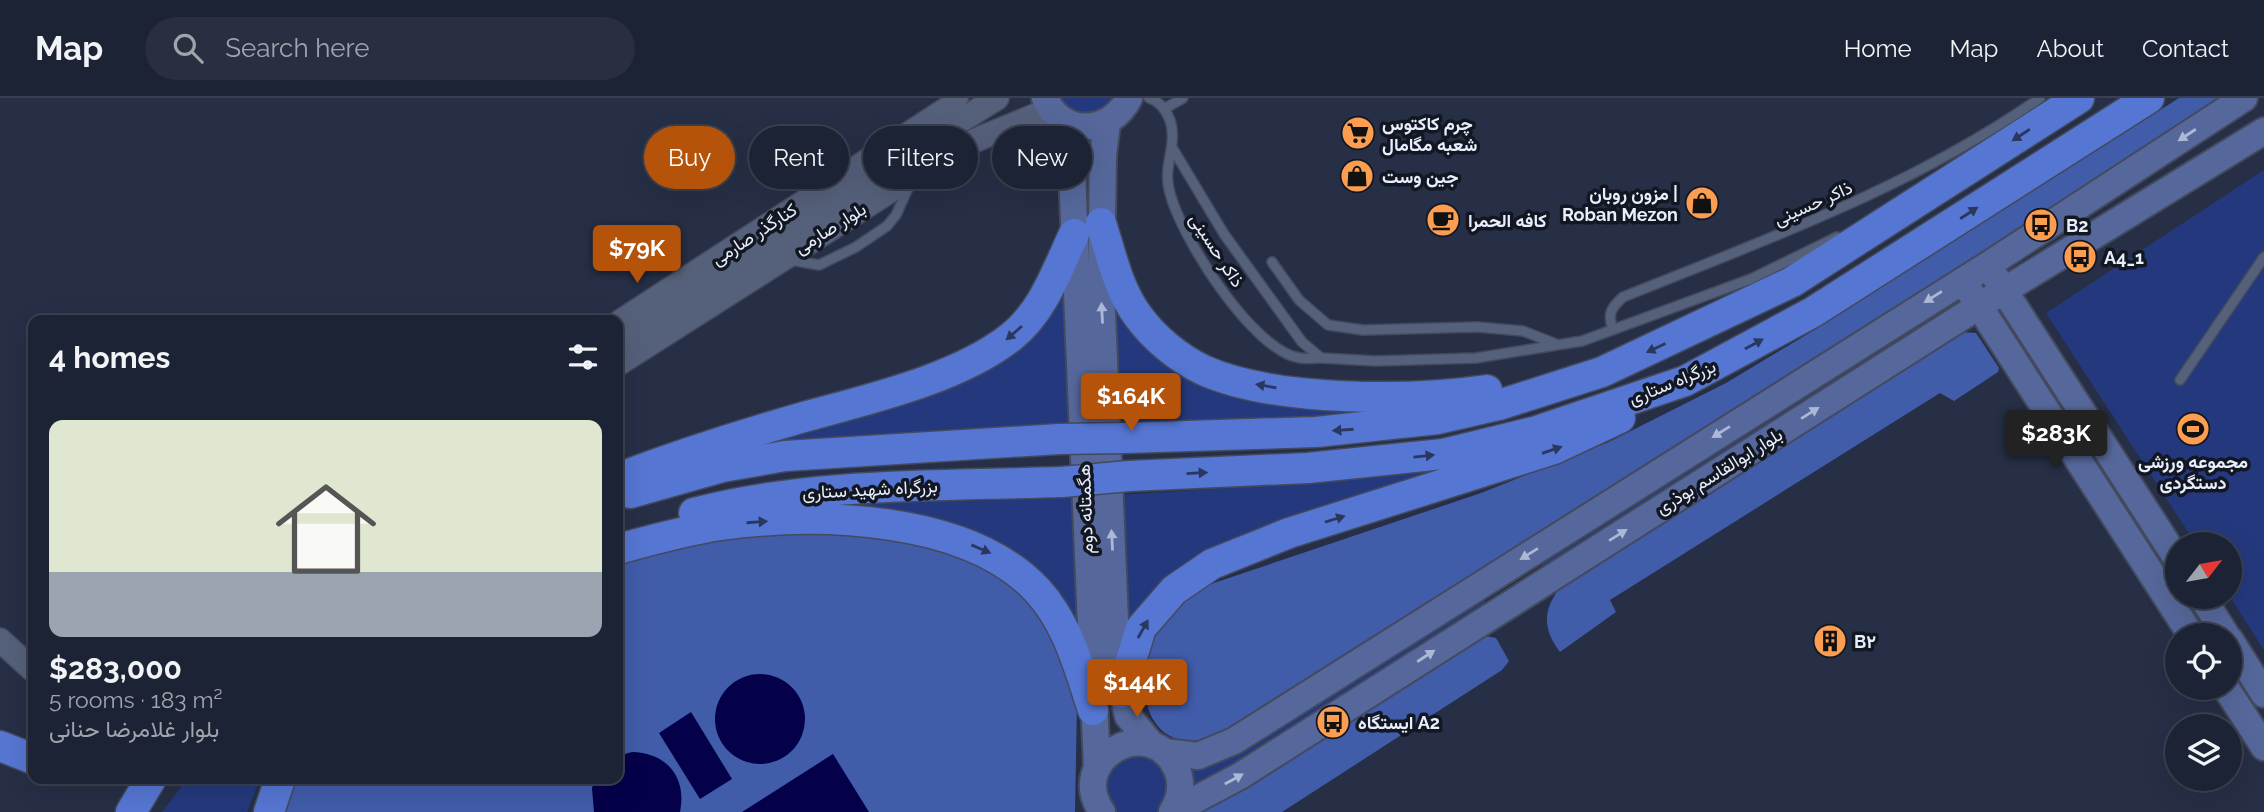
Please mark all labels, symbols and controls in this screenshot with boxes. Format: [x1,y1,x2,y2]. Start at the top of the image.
search box [145,17,635,80]
text: Map [35,29,103,68]
icon: search [169,29,207,67]
text: Search here [225,33,370,63]
text: Home [1844,34,1912,63]
text: Map [1950,34,1998,63]
text: About [2036,34,2104,63]
text: Contact [2142,34,2229,63]
place label: چرم کاکتوس شعبه مگامال [1382,113,1477,156]
supermarket icon: چرم کاکتوس شعبه مگامال [1339,114,1377,152]
chip: Buy [644,126,735,189]
chip: Rent [749,126,849,189]
chip: Filters [863,126,978,189]
chip: New [992,126,1092,189]
one-way arrow [2012,128,2031,141]
one-way arrow [2177,129,2197,142]
shop icon: جین وست [1338,157,1376,195]
place label: جین وست [1382,166,1459,188]
street label: ذاکر حسینی [1770,176,1856,231]
place label: مزون روبان | Roban Mezon [1562,183,1678,225]
shop icon: مزون روبان | Roban Mezon [1683,184,1721,222]
street label: بلوار صارمی [790,198,870,259]
street label: کنارگذر صارمی [707,199,801,270]
cafe icon: کافه الحمرا [1424,201,1462,239]
bus stop icon: B2 [2022,206,2060,244]
one-way arrow [1959,207,1979,220]
street label: ذاکر حسینی [1185,209,1249,291]
place label: کافه الحمرا [1468,210,1547,232]
place label: B2 [2066,215,2088,236]
pin: $79K [596,226,678,285]
text: $79K [609,234,665,261]
bus stop icon: A4_1 [2061,238,2099,276]
place label: A4_1 [2104,247,2144,268]
one-way arrow [1924,290,1943,303]
one-way arrow [1096,302,1107,324]
one-way arrow [1005,325,1022,340]
icon: filters [564,338,602,376]
one-way arrow [1744,338,1763,350]
text: 4 homes [49,340,170,375]
one-way arrow [1646,342,1666,354]
street label: بزرگراه ستاری [1625,355,1719,410]
pin: $164K [1082,374,1180,433]
one-way arrow [1255,380,1277,391]
text: $164K [1097,382,1165,409]
one-way arrow [1801,407,1820,420]
pin: $283K [2007,410,2105,470]
sports icon: مجموعه ورزشی دستگردی [2174,410,2212,448]
text: $283K [2021,419,2091,446]
street label: بلوار ابوالقاسم بوذری [1652,424,1787,520]
one-way arrow [1332,425,1354,436]
one-way arrow [1711,425,1730,438]
one-way arrow [1542,444,1563,455]
one-way arrow [1413,450,1435,461]
place label: مجموعه ورزشی دستگردی [2138,451,2248,494]
street label: هگمتانه دوم [1073,464,1099,554]
icon: home [263,466,389,592]
one-way arrow [1186,468,1208,479]
street label: بزرگراه شهید ستاری [802,475,938,504]
one-way arrow [1325,514,1346,524]
one-way arrow [746,517,768,528]
one-way arrow [1609,528,1627,542]
one-way arrow [1106,529,1117,551]
north arrow [2165,532,2242,609]
map controls [2165,532,2242,791]
one-way arrow [970,544,991,555]
one-way arrow [1519,547,1538,560]
one-way arrow [1137,619,1149,638]
building icon: B۲ [1811,622,1849,660]
button: locate [2165,623,2242,700]
place label: B۲ [1854,631,1876,652]
one-way arrow [1416,650,1435,663]
text: $283,000 [49,651,182,686]
pin: $144K [1088,660,1186,719]
text: $144K [1103,668,1171,695]
text: 5 rooms · 183 m² [49,686,223,713]
bus stop icon: ایستگاه A2 [1314,703,1352,741]
place label: ایستگاه A2 [1358,712,1440,734]
button: layers [2165,714,2242,791]
text: بلوار غلامرضا حنانی [49,715,219,742]
one-way arrow [1224,773,1244,785]

